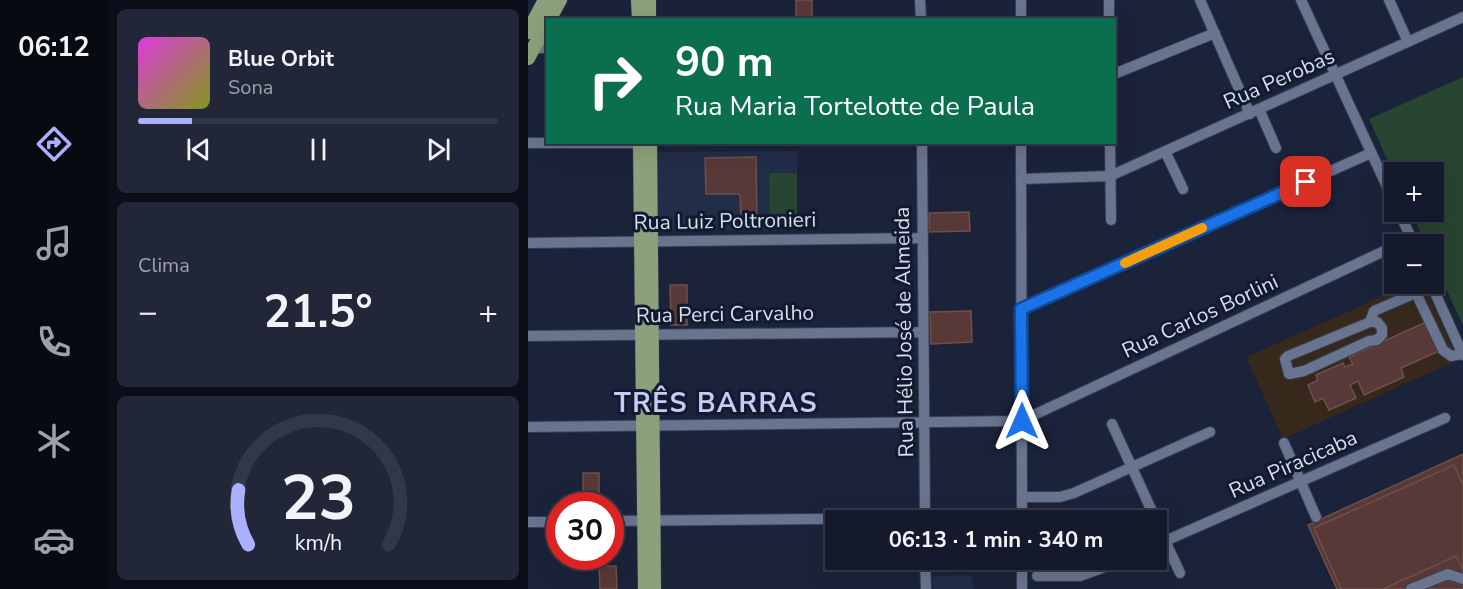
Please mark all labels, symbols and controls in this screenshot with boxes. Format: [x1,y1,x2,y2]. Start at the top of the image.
text: 06:12 [18,29,90,66]
text: 90 m [675,34,774,91]
icon: right [576,42,654,120]
street label: Rua Perobas [1219,42,1339,116]
text: Blue Orbit [228,44,334,74]
text: Sona [228,74,273,101]
text: Rua Maria Tortelotte de Paula [675,88,1035,125]
icon: directions [33,123,75,165]
icon: previous [182,133,215,166]
icon: pause [302,133,335,166]
icon: next [422,133,455,166]
pin [1280,156,1331,207]
map controls [1384,162,1444,294]
button: + [1384,162,1444,222]
icon: arrive [1289,165,1322,198]
street label: Rua Luiz Poltronieri [633,205,817,237]
street label: Rua Hélio José de Almeida [888,206,920,458]
icon: music [33,222,75,264]
button: − [1384,234,1444,294]
text: Clima [138,252,190,279]
street label: Rua Carlos Borlini [1117,268,1283,364]
text: 21.5° [263,282,373,343]
text: − [138,290,158,335]
text: + [478,290,498,335]
street label: Rua Perci Carvalho [636,298,814,330]
icon: phone [33,321,75,363]
district label: TRÊS BARRAS [614,385,818,422]
position arrow [990,389,1054,453]
icon: climate [33,420,75,462]
street label: Rua Piracicaba [1224,423,1362,505]
text: 23 [281,456,355,541]
speed limit sign: 30 [546,492,624,570]
icon: car [33,519,75,561]
text: 06:13 · 1 min · 340 m [889,525,1103,555]
text: km/h [294,528,342,558]

